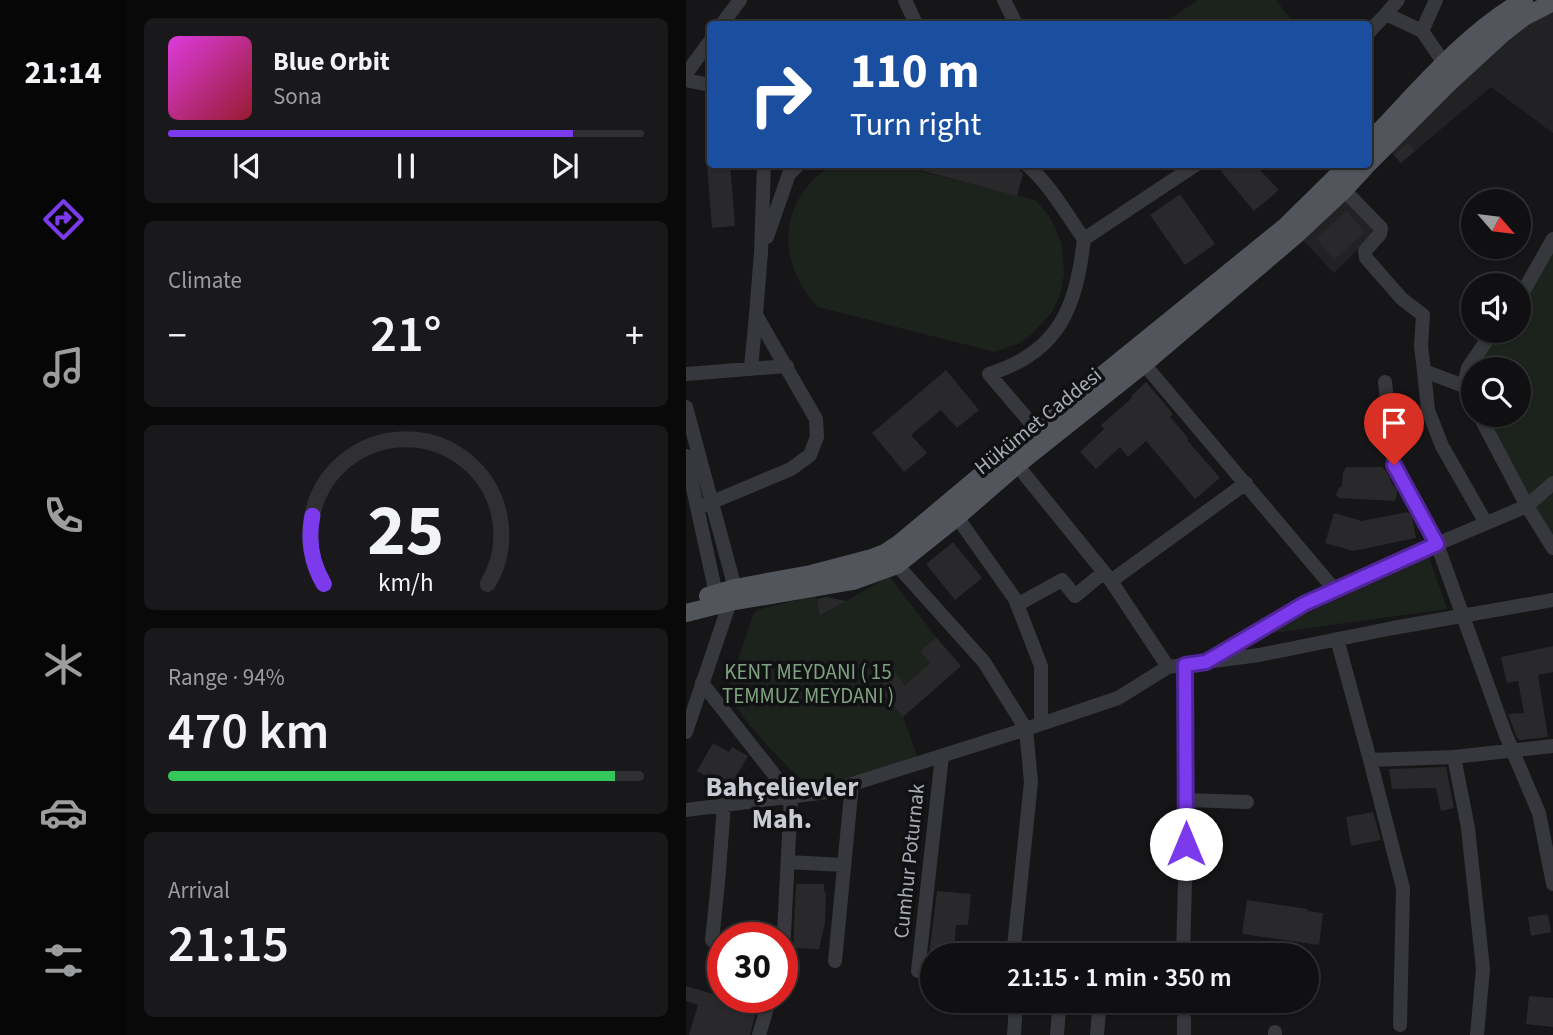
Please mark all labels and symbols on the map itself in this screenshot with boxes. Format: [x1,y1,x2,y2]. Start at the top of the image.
north arrow [1461,189,1531,259]
street label: Hükümet Caddesi [968,360,1108,482]
pin [1364,393,1424,465]
park label: KENT MEYDANI ( 15 TEMMUZ MEYDANI ) [722,657,894,711]
district label: Bahçelievler Mah. [706,767,859,839]
street label: Cumhur Poturnak [886,781,932,940]
position arrow [1149,807,1223,881]
speed limit sign: 30 [707,922,798,1013]

